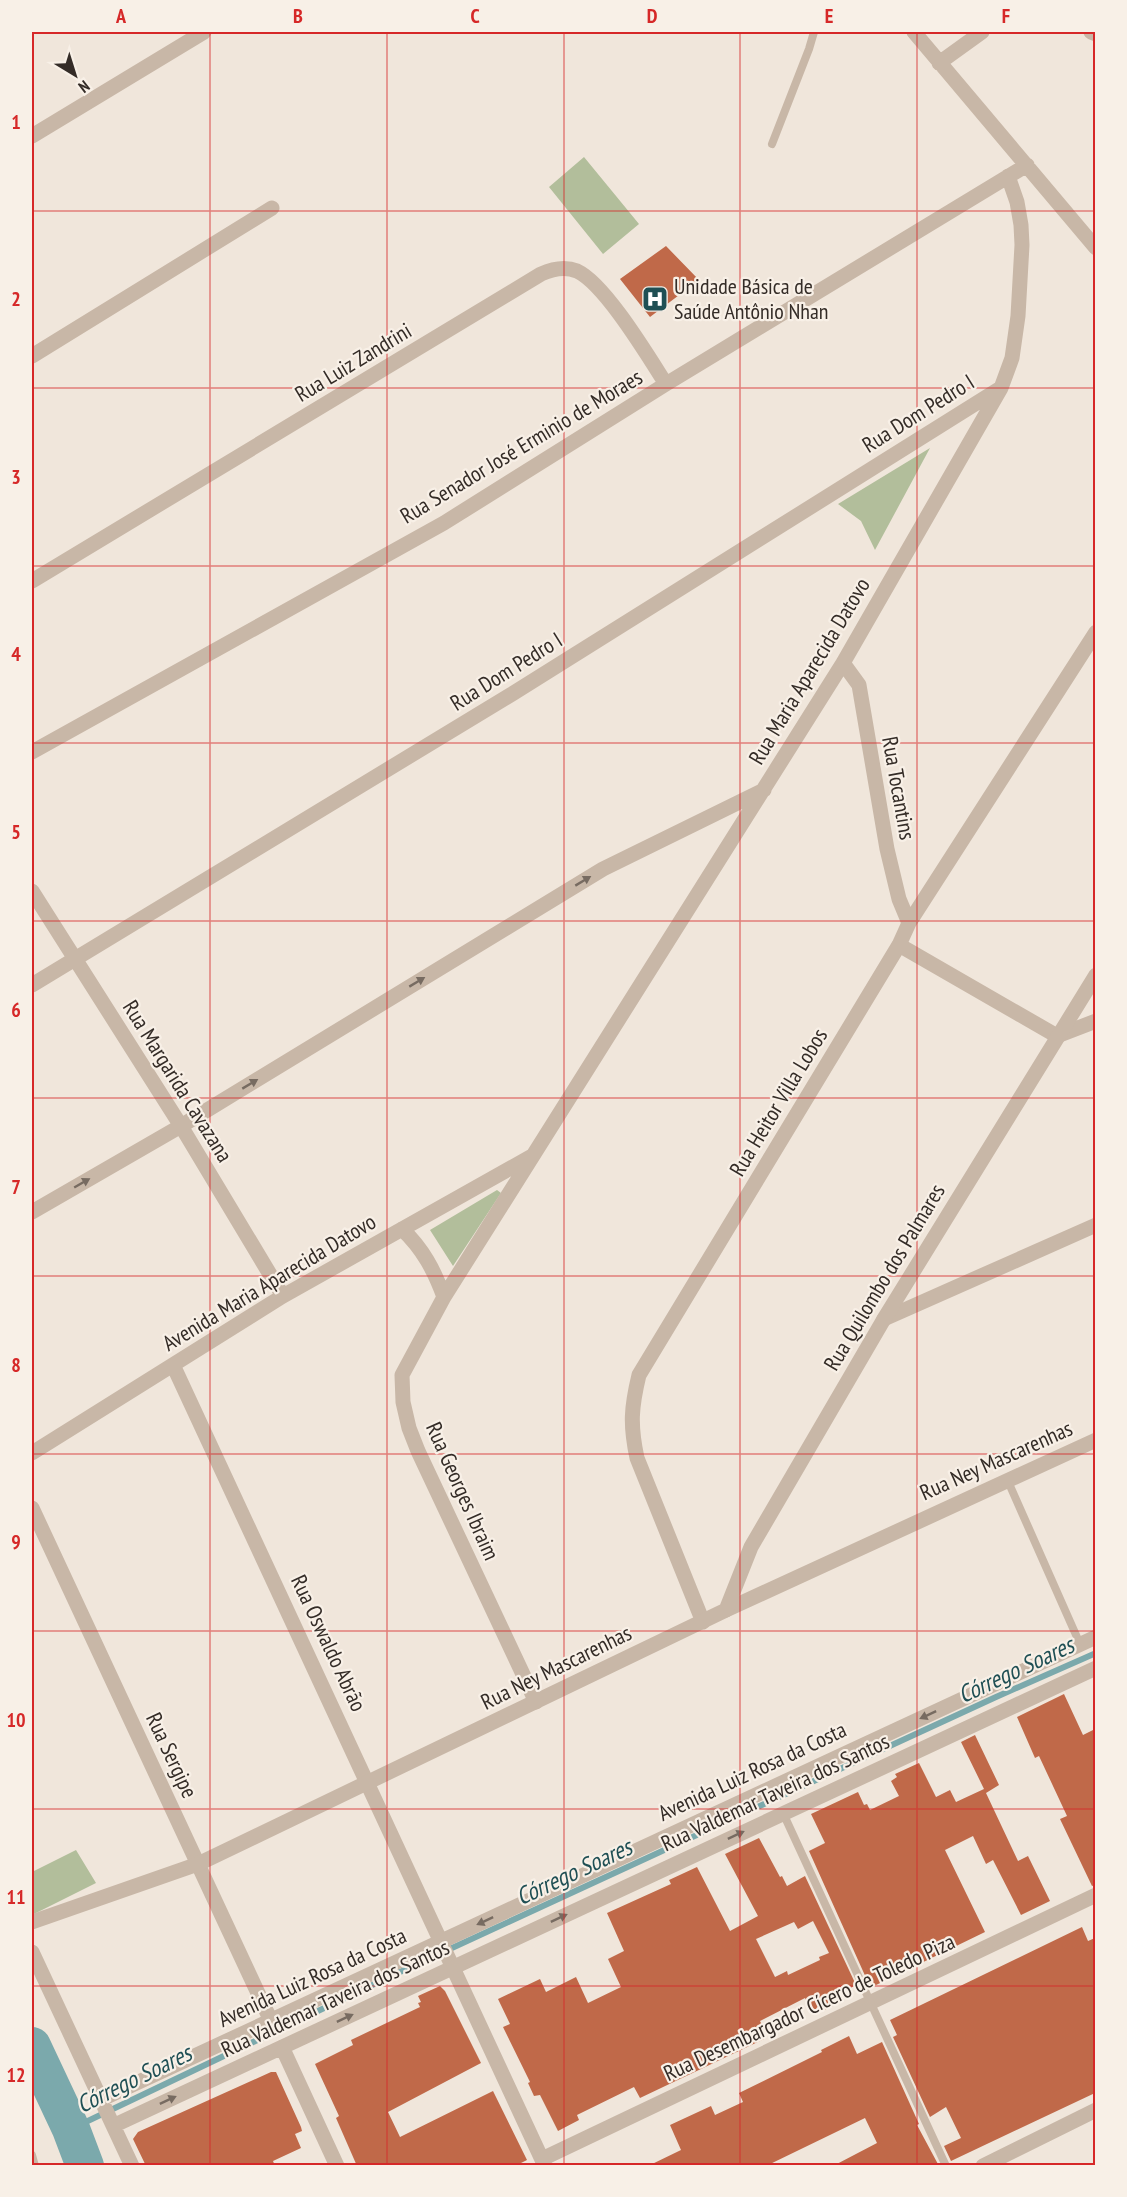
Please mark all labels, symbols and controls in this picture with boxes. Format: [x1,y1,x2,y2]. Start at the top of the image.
text: A [115,3,127,29]
text: B [293,3,303,29]
text: C [470,3,480,29]
text: D [647,3,658,29]
text: E [825,3,833,29]
text: F [1002,3,1010,29]
north arrow [45,45,105,105]
text: N [75,76,94,97]
text: 1 [11,109,21,135]
place label: Unidade Básica de Saúde Antônio Nhan [674,272,828,325]
hospital icon: Unidade Básica de Saúde Antônio Nhan [640,284,670,314]
text: 2 [11,286,21,312]
street label: Rua Luiz Zandrini [290,316,416,408]
street label: Rua Senador José Erminio de Moraes [395,363,647,529]
street label: Rua Dom Pedro I [857,368,979,458]
text: 3 [11,464,21,490]
street label: Rua Maria Aparecida Datovo [742,573,876,769]
street label: Rua Dom Pedro I [445,626,567,716]
text: 4 [11,641,21,667]
street label: Rua Tocantins [876,734,922,842]
text: 5 [11,819,21,845]
one-way arrow [575,876,591,887]
one-way arrow [408,977,425,988]
street label: Rua Margarida Cavazana [117,995,239,1167]
text: 6 [11,997,21,1023]
street label: Rua Heitor Villa Lobos [723,1023,833,1181]
one-way arrow [242,1078,258,1089]
text: 7 [11,1174,21,1200]
one-way arrow [74,1178,91,1188]
street label: Rua Quilombo dos Palmares [817,1179,951,1375]
street label: Avenida Maria Aparecida Datovo [157,1207,381,1357]
text: 8 [11,1352,21,1378]
street label: Rua Ney Mascarenhas [915,1414,1077,1506]
street label: Rua Georges Ibraim [420,1418,506,1564]
text: 9 [11,1529,21,1555]
street label: Rua Oswaldo Abrão [285,1570,373,1716]
street label: Rua Ney Mascarenhas [476,1618,636,1716]
water label: Córrego Soares [953,1628,1081,1710]
text: 10 [6,1707,26,1733]
street label: Rua Sergipe [140,1708,204,1802]
one-way arrow [919,1710,936,1719]
street label: Avenida Luiz Rosa da Costa [653,1715,851,1827]
street label: Rua Valdemar Taveira dos Santos [656,1727,894,1857]
water label: Córrego Soares [511,1830,639,1912]
one-way arrow [728,1831,745,1840]
text: 11 [6,1884,26,1910]
one-way arrow [551,1913,568,1922]
one-way arrow [476,1916,493,1925]
street label: Avenida Luiz Rosa da Costa [213,1921,411,2033]
street label: Rua Desembargador Cícero de Toledo Piza [659,1927,959,2087]
street label: Rua Valdemar Taveira dos Santos [216,1933,454,2063]
one-way arrow [336,2013,353,2022]
water label: Córrego Soares [71,2036,199,2120]
text: 12 [6,2062,26,2088]
one-way arrow [159,2096,176,2105]

